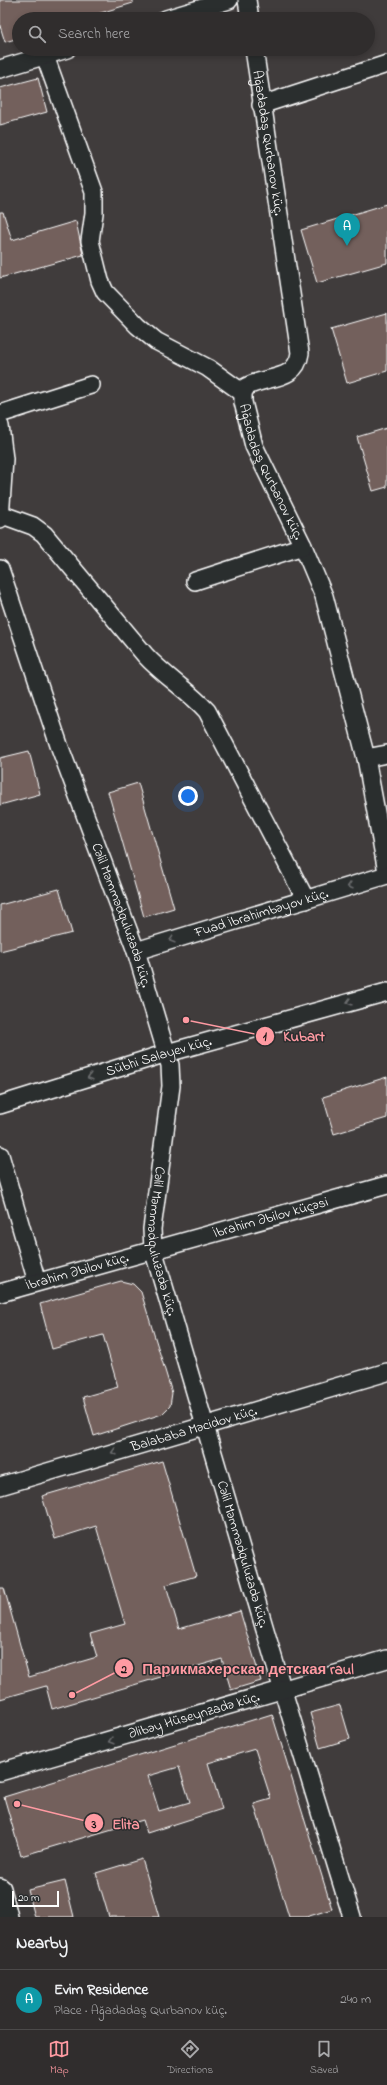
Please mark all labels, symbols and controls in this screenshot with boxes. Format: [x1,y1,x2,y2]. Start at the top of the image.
search box [12,12,375,56]
icon: search [26,23,48,45]
text: Search here [58,23,130,45]
street label: Ağadadaş Qurbanov küç. [247,69,290,217]
pin: A [334,213,360,246]
street label: Ağadadaş Qurbanov küç. [233,402,309,544]
your location [178,786,198,806]
street label: Cəlil Məmmədquluzadə küç. [86,840,157,990]
one-way arrow [346,882,353,890]
street label: Fuad İbrahimbəyov küç. [191,883,331,943]
one-way arrow [168,935,175,944]
one-way arrow [346,998,353,1006]
callout: Kubart [255,1022,332,1049]
text: Kubart [283,1026,326,1048]
text: 1 [263,1028,267,1046]
street label: Sübhi Salayev küç. [103,1031,214,1082]
one-way arrow [87,1072,94,1081]
street label: Cəlil Məmmədquluzadə küç. [141,1165,183,1319]
street label: İbrahim Əbilov küçəsi [211,1191,331,1244]
street label: İbrahim Əbilov küç. [23,1247,131,1296]
street label: Balababa Məcidov küç. [127,1400,260,1458]
one-way arrow [111,1447,118,1456]
street label: Cəlil Məmmədquluzadə küç. [211,1478,274,1630]
callout: Парикмахерская детская raul [114,1655,362,1682]
text: Парикмахерская детская raul [142,1659,354,1681]
text: 2 [120,1661,127,1679]
street label: Əlibəy Hüseynzadə küç. [126,1686,262,1745]
one-way arrow [108,1736,115,1745]
callout: Elita [84,1810,148,1837]
text: Elita [112,1814,140,1836]
text: 3 [91,1816,97,1834]
scale bar [12,1889,59,1908]
text: 20 m [18,1890,40,1906]
text: Nearby [16,1931,68,1956]
text: Evim Residence [54,1979,148,2001]
text: A [25,1990,33,2009]
text: 240 m [340,1990,371,2009]
text: Place · Ağadadaş Qurbanov küç. [54,2001,227,2020]
tab: Map [48,2038,70,2078]
tab: Directions [167,2038,213,2078]
tab: Saved [310,2038,339,2078]

